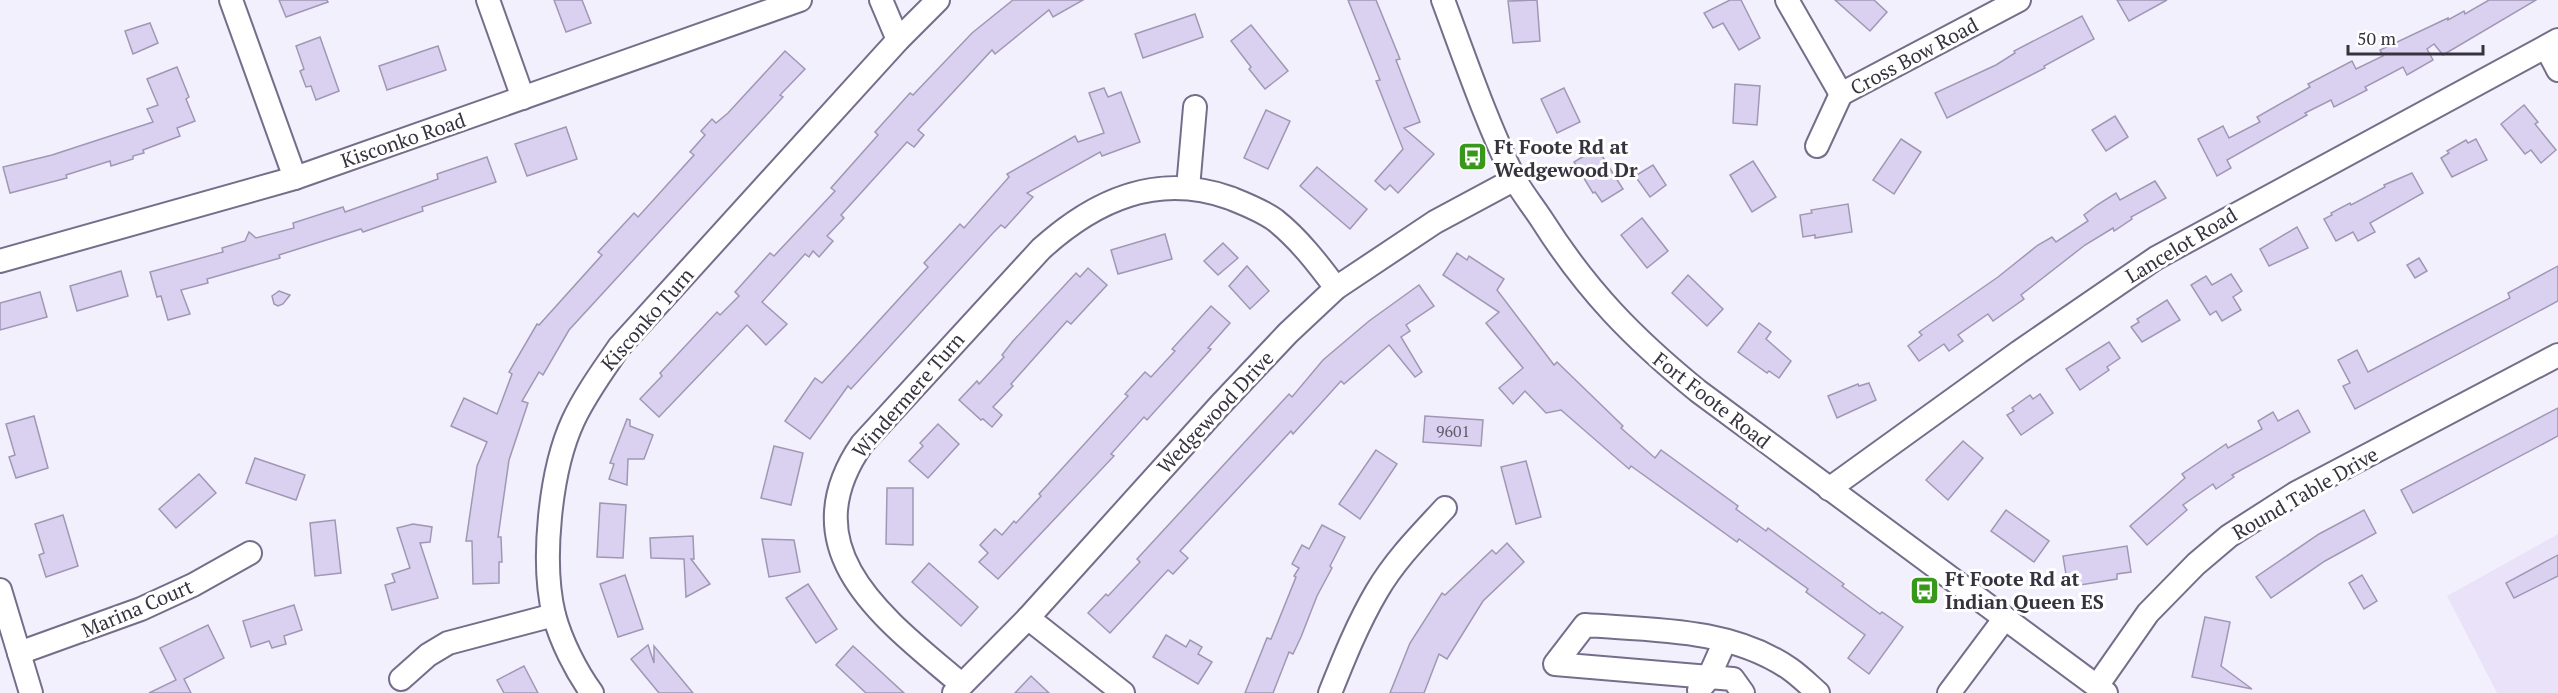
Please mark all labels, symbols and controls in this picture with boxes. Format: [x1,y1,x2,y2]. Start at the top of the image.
street label: Cross Bow Road [1845,11,1983,101]
scale bar [2348,18,2483,56]
text: 50 m [2357,26,2397,50]
street label: Kisconko Road [337,106,469,174]
place label: Ft Foote Rd at Wedgewood Dr [1494,133,1638,183]
bus stop icon: Ft Foote Rd at Wedgewood Dr [1457,141,1489,173]
street label: Lancelot Road [2120,201,2242,289]
street label: Kisconko Turn [595,262,699,376]
street label: Windermere Turn [846,326,970,464]
street label: Wedgewood Drive [1151,345,1279,479]
street label: Fort Foote Road [1648,346,1776,454]
house number: 9601 [1436,420,1470,442]
street label: Round Table Drive [2227,440,2383,546]
place label: Ft Foote Rd at Indian Queen ES [1945,565,2104,615]
street label: Marina Court [77,572,197,643]
bus stop icon: Ft Foote Rd at Indian Queen ES [1908,574,1940,606]

